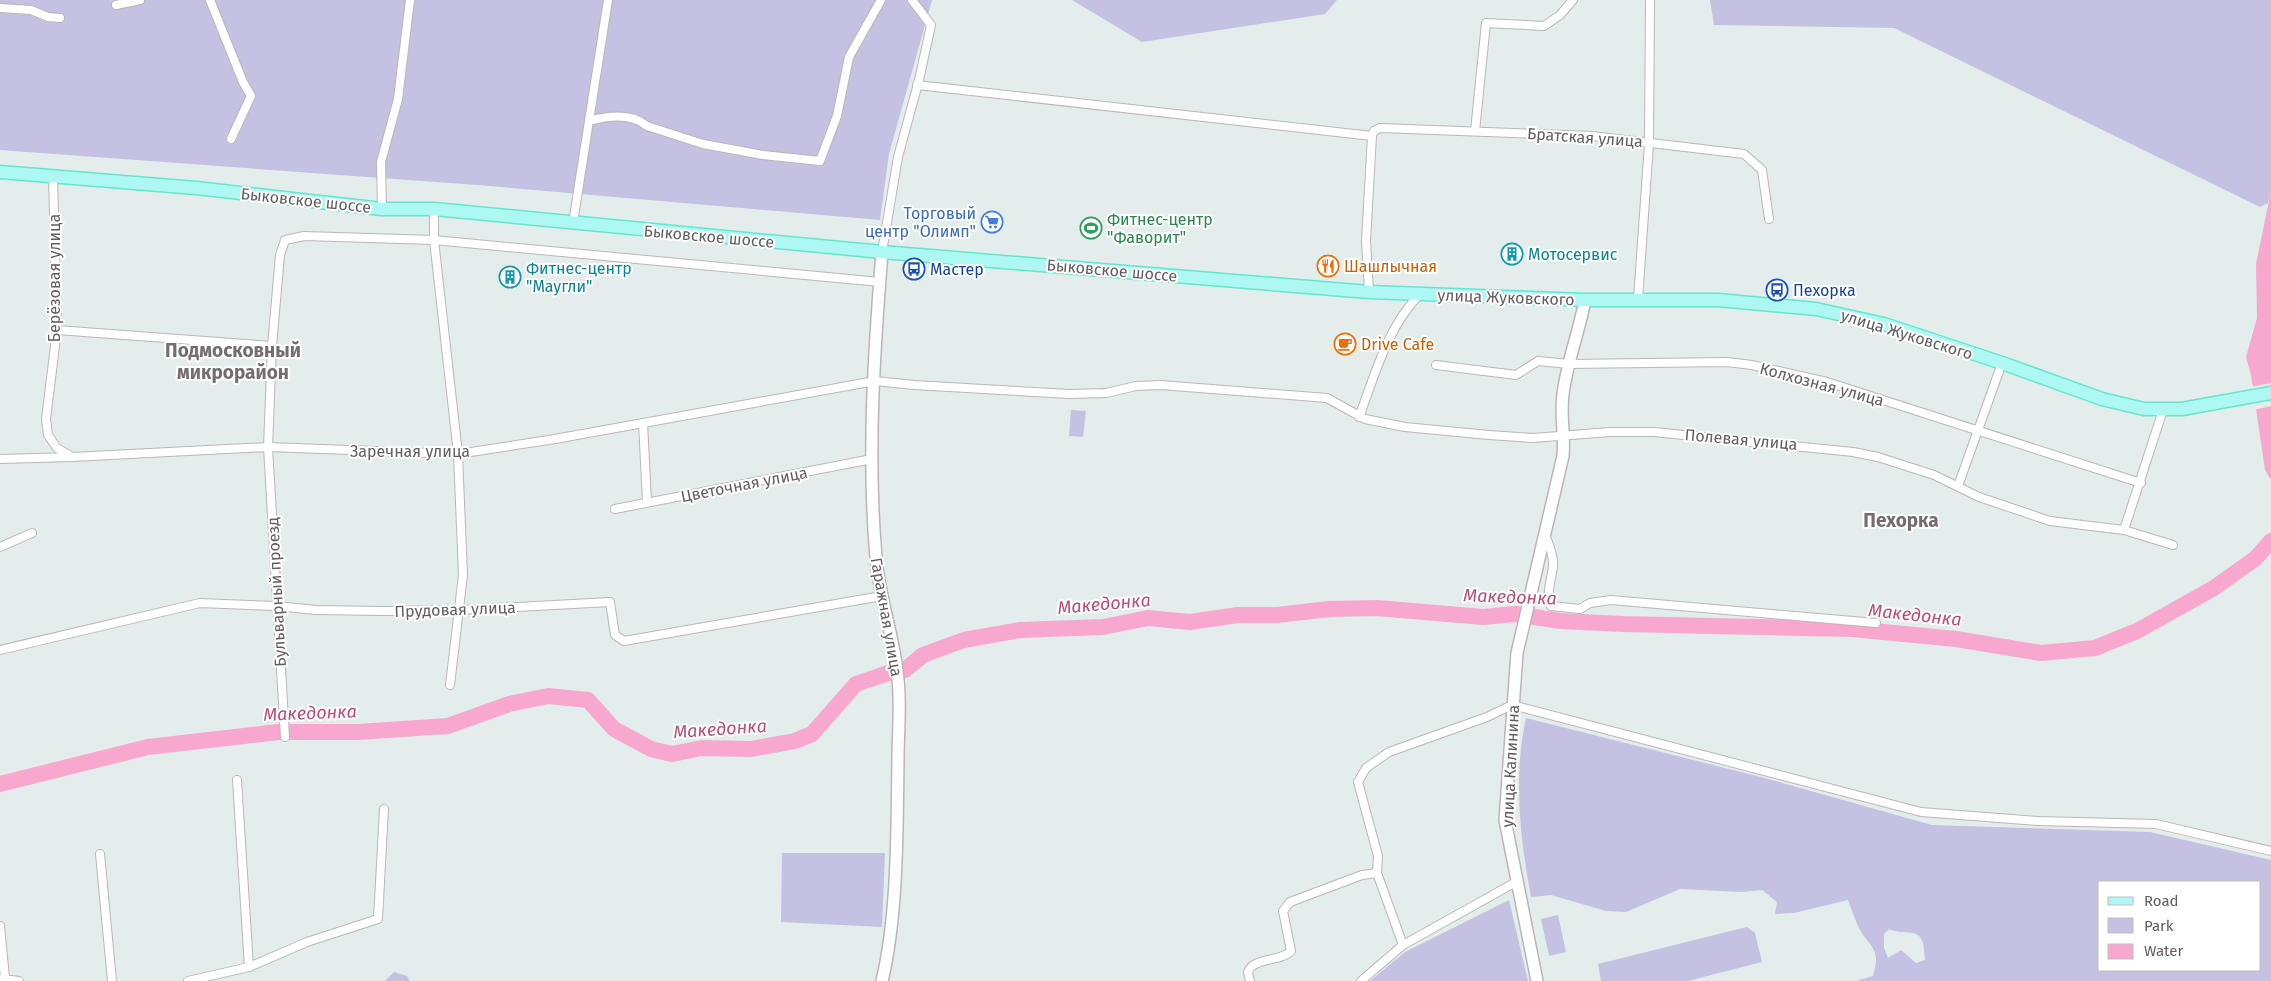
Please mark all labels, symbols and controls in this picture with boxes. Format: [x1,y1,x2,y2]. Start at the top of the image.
street label: Братская улица [1527,124,1643,151]
street label: Быковское шоссе [240,184,372,217]
place label: Торговый центр "Олимп" [865,204,976,241]
supermarket icon: Торговый центр "Олимп" [980,210,1004,234]
place label: Фитнес-центр "Фаворит" [1107,210,1213,247]
street label: Берёзовая улица [45,214,64,342]
sports icon: Фитнес-центр "Фаворит" [1079,216,1103,240]
street label: Быковское шоссе [643,221,775,252]
building icon: Мотосервис [1500,242,1524,266]
place label: Мотосервис [1528,245,1618,264]
restaurant icon: Шашлычная [1316,254,1340,278]
street label: Быковское шоссе [1046,255,1178,286]
bus stop icon: Мастер [902,257,926,281]
place label: Шашлычная [1344,257,1437,276]
place label: Фитнес-центр "Маугли" [526,259,632,296]
place label: Мастер [930,260,984,279]
building icon: Фитнес-центр "Маугли" [498,265,522,289]
bus stop icon: Пехорка [1765,278,1789,302]
place label: Пехорка [1793,281,1856,300]
street label: улица Жуковского [1437,286,1575,309]
street label: улица Жуковского [1839,305,1975,364]
cafe icon: Drive Cafe [1333,332,1357,356]
place label: Drive Cafe [1361,335,1434,354]
district label: Подмосковный микрорайон [165,339,301,384]
street label: Колхозная улица [1758,359,1886,410]
street label: Полевая улица [1684,425,1798,454]
street label: Заречная улица [350,442,470,461]
street label: Цветочная улица [679,463,809,506]
district label: Пехорка [1863,509,1939,532]
street label: Бульварный проезд [263,517,290,667]
street label: Гаражная улица [867,556,906,678]
water label: Македонка [1463,584,1557,610]
water label: Македонка [1056,589,1152,619]
street label: Прудовая улица [394,598,516,621]
water label: Македонка [1867,599,1963,631]
water label: Македонка [263,700,357,726]
street label: улица Калинина [1498,704,1523,828]
water label: Македонка [673,715,767,743]
legend [2098,881,2261,971]
text: Road [2144,892,2179,910]
text: Park [2144,917,2174,935]
text: Water [2144,942,2183,960]

